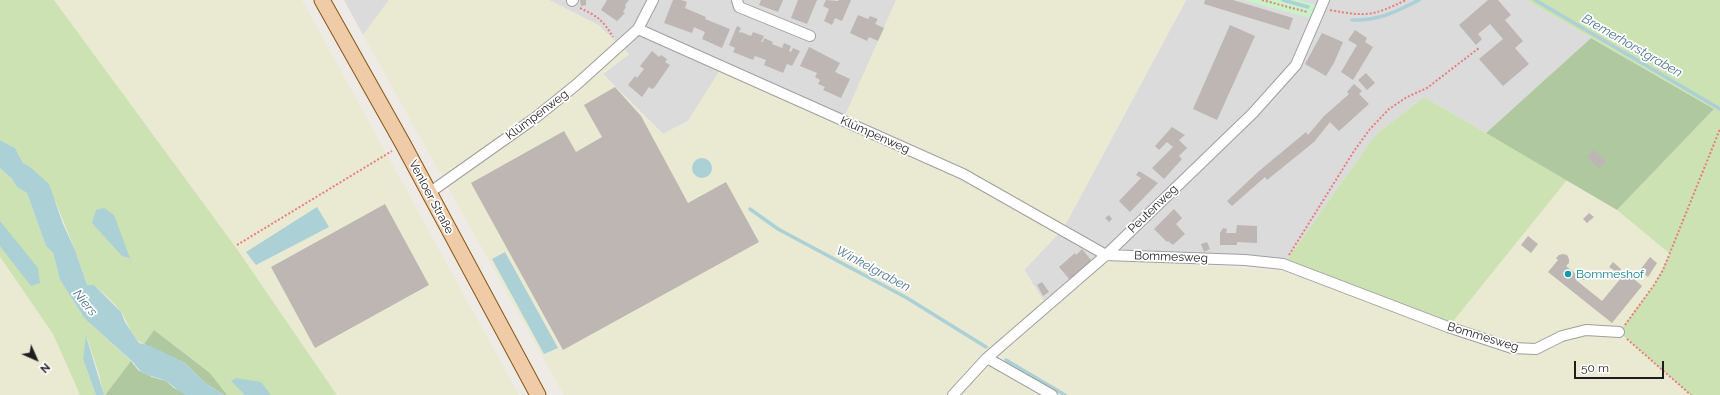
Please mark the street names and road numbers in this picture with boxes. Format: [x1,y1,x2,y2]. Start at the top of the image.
street label: Klümpenweg [503,87,571,143]
street label: Klümpenweg [838,113,912,157]
street label: Venloer Straße [405,158,457,236]
street label: Peutenweg [1125,182,1181,236]
street label: Bommesweg [1134,249,1208,265]
street label: Bommesweg [1446,319,1520,355]

